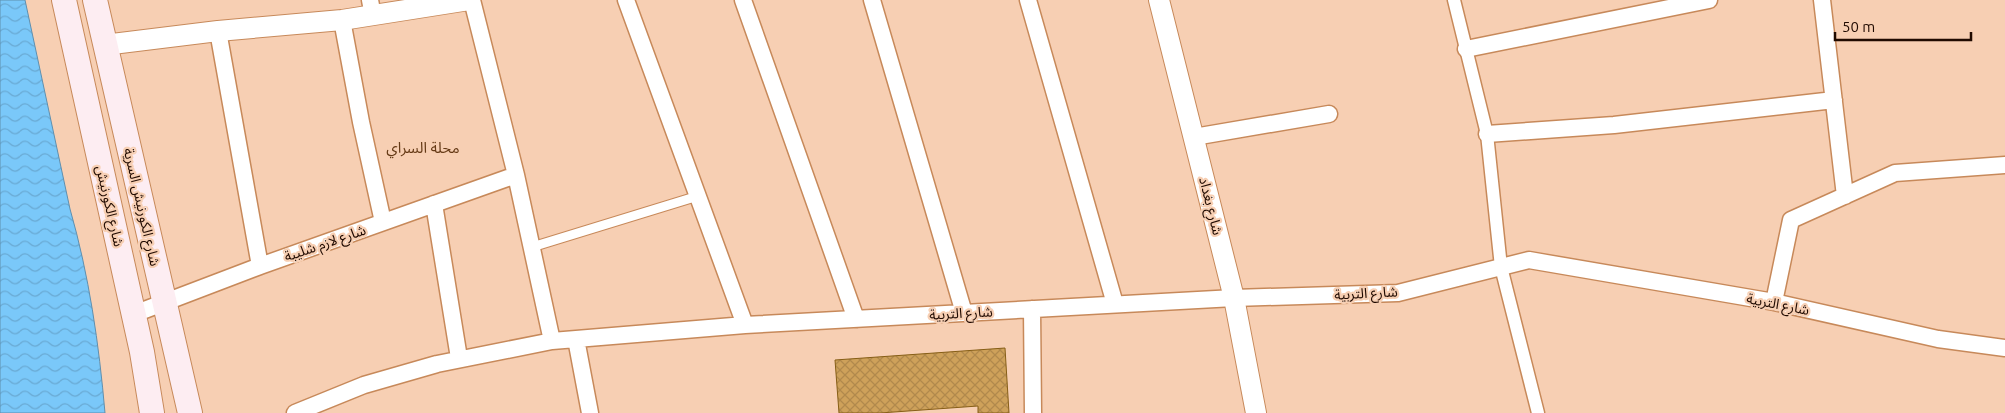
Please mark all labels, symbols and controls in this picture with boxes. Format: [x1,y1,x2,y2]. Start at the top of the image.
scale bar [1835,10,1971,42]
text: 50 m [1842,18,1875,35]
district label: محلة السراي [386,139,460,159]
street label: شارع الكورنيش السرية [118,146,163,268]
street label: شارع الكورنيش [90,164,127,249]
street label: شارع بغداد [1193,175,1226,237]
street label: شارع لازم شليبة [282,222,369,267]
street label: شارع التربية [1334,283,1398,306]
street label: شارع التربية [1745,290,1811,321]
street label: شارع التربية [929,303,993,326]

